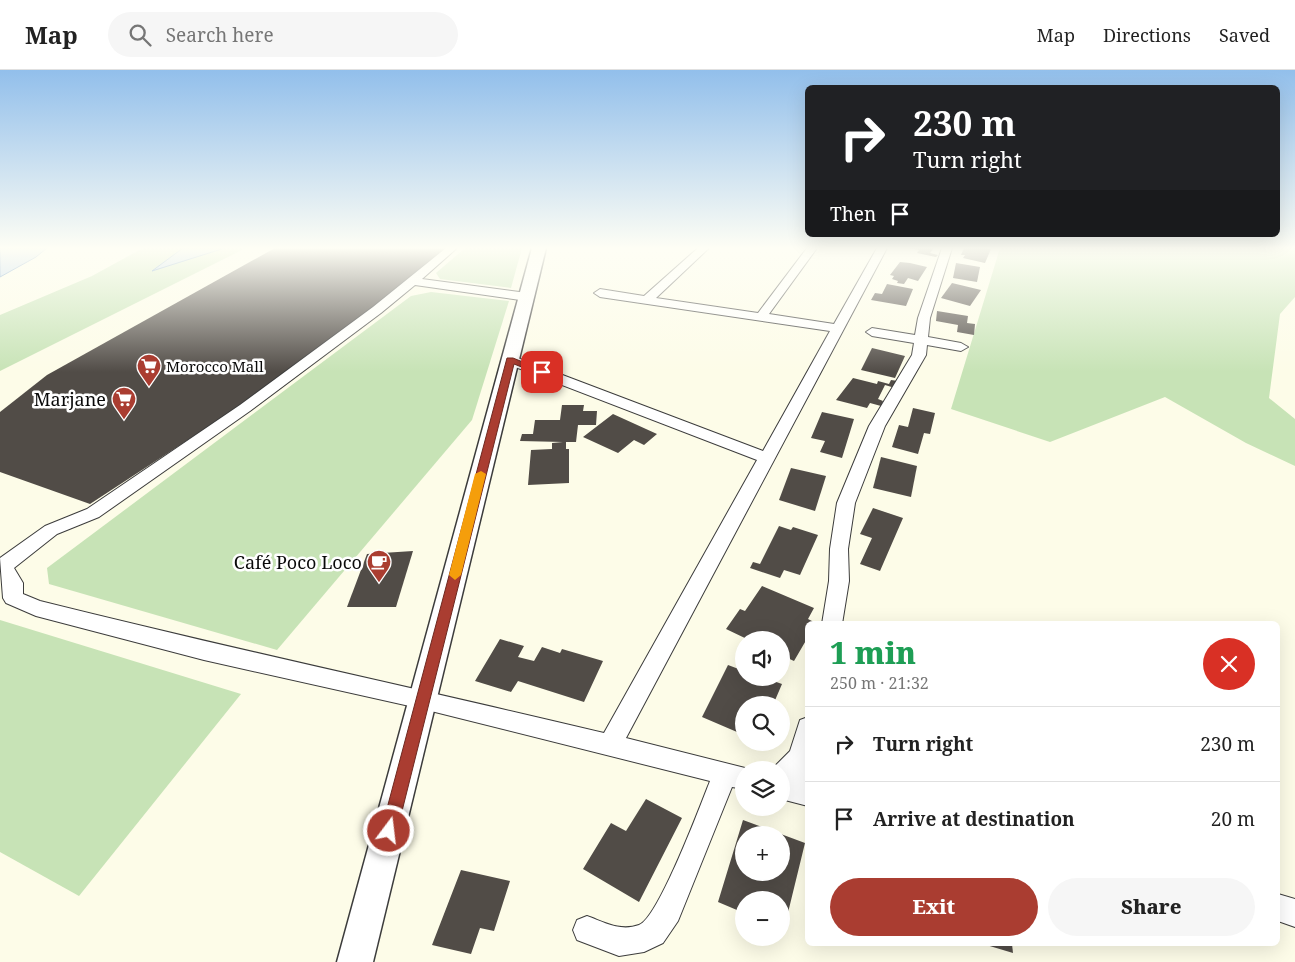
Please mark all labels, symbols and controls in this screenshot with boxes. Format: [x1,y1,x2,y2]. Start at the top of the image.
search box [108,12,458,57]
text: Map [25,18,78,51]
icon: search [126,21,154,49]
text: Search here [166,22,274,48]
text: Map [1037,23,1075,47]
text: Directions [1103,23,1191,47]
text: Saved [1219,23,1270,47]
text: 230 m [913,99,1016,146]
icon: right [830,105,895,170]
text: Turn right [913,144,1022,174]
icon: arrive [886,200,914,228]
text: Then [830,201,876,227]
pin [521,351,563,393]
supermarket icon: Morocco Mall [136,353,162,387]
place label: Morocco Mall [166,356,264,376]
icon: arrive [528,358,556,386]
supermarket icon: Marjane [111,386,137,420]
place label: Marjane [34,387,106,411]
cafe icon: Café Poco Loco [366,549,392,583]
place label: Café Poco Loco [234,550,362,574]
map controls [735,631,790,946]
button: sound [735,631,790,686]
text: 1 min [830,632,916,673]
button: close [1203,638,1255,690]
text: 250 m · 21:32 [830,672,929,694]
button: search [735,696,790,751]
icon: right [830,730,858,758]
text: Turn right [873,731,973,757]
text: 230 m [1200,731,1255,757]
button: layers [735,761,790,816]
position arrow [362,804,414,856]
icon: arrive [830,805,858,833]
text: Arrive at destination [873,806,1075,832]
text: 20 m [1211,806,1255,832]
button: + [735,826,790,881]
button: Exit [830,878,1038,936]
button: Share [1048,878,1255,936]
button: − [735,891,790,946]

